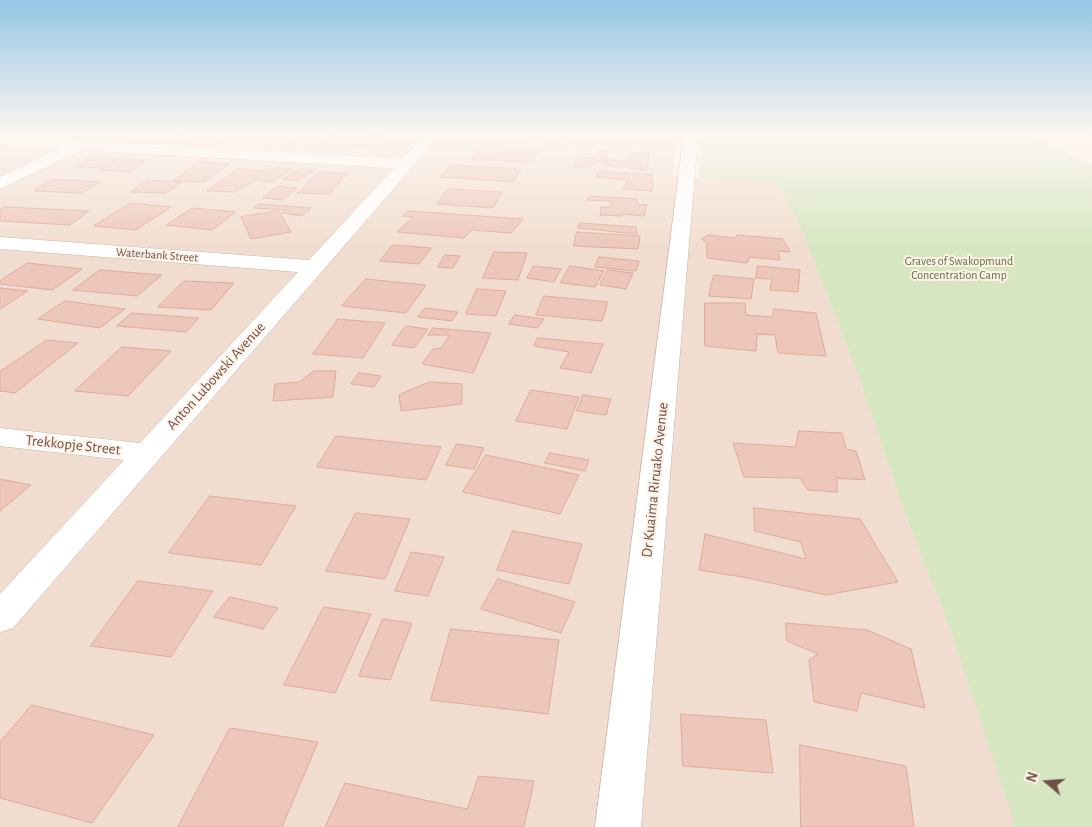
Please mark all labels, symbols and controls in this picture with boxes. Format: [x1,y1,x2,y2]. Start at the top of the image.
street label: Waterbank Street [116,245,198,265]
park label: Graves of Swakopmund Concentration Camp [905,254,1013,282]
street label: Anton Lubowski Avenue [163,318,269,434]
street label: Dr Kuaima Riruako Avenue [638,401,672,559]
street label: Trekkopje Street [25,431,121,459]
north arrow [1022,757,1072,807]
text: N [1025,771,1041,784]

